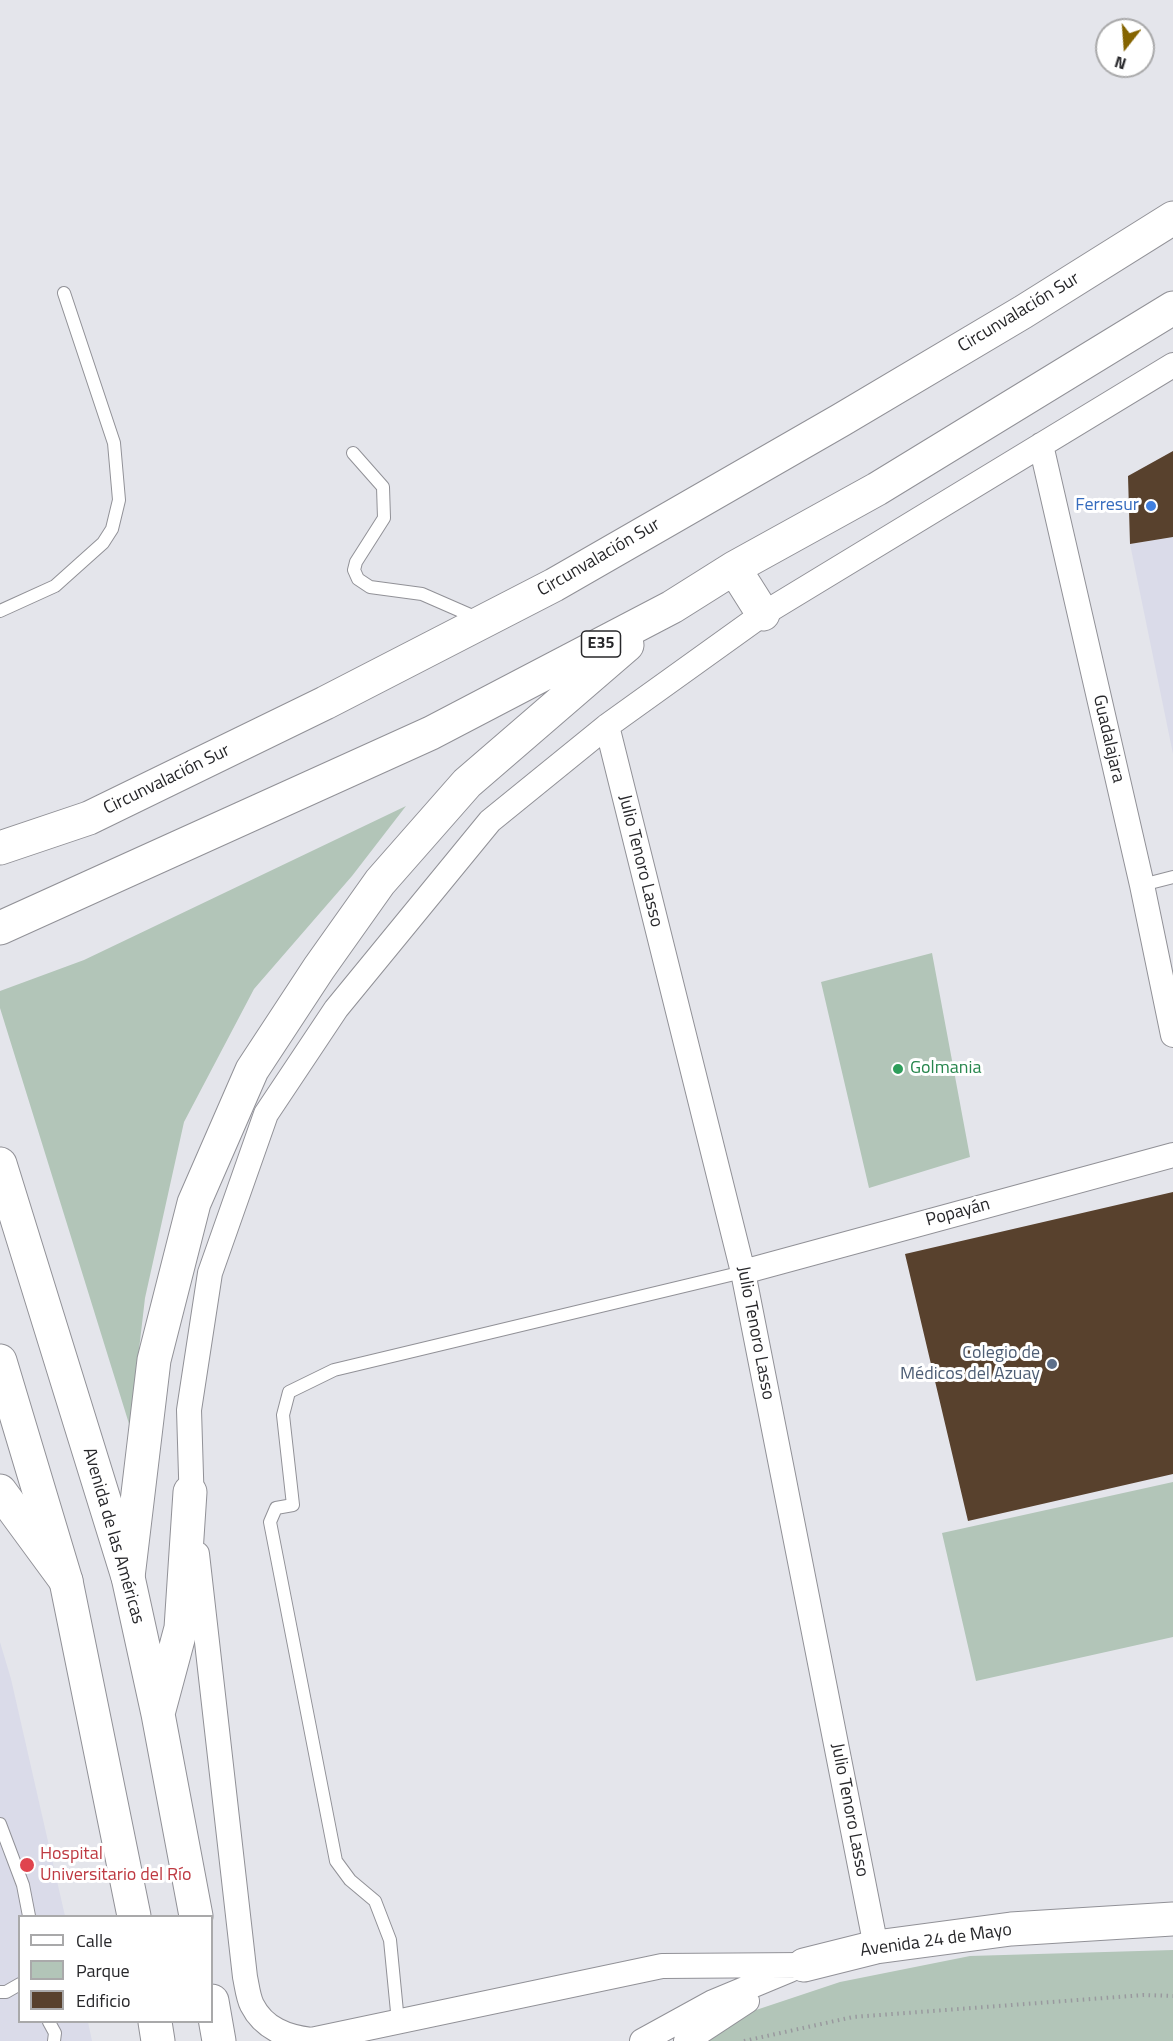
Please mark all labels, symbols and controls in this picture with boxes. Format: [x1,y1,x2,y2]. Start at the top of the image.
north arrow [1095,18,1155,78]
text: N [1112,50,1129,76]
street label: Circunvalación Sur [954,268,1084,358]
place label: Ferresur [1075,495,1139,517]
marker: Ferresur [1144,499,1158,513]
street label: Circunvalación Sur [534,514,664,602]
road number: E35 [582,631,620,657]
street label: Guadalajara [1087,693,1129,785]
street label: Circunvalación Sur [100,740,234,820]
street label: Julio Tenoro Lasso [613,792,667,930]
place label: Golmania [910,1058,981,1080]
marker: Golmania [891,1062,905,1076]
street label: Popayán [923,1194,993,1232]
street label: Julio Tenoro Lasso [731,1264,779,1402]
place label: Colegio de Médicos del Azuay [900,1343,1040,1386]
marker: Colegio de Médicos del Azuay [1045,1357,1059,1371]
street label: Avenida de las Américas [77,1445,149,1627]
street label: Julio Tenoro Lasso [825,1741,873,1879]
place label: Hospital Universitario del Río [40,1844,192,1886]
marker: Hospital Universitario del Río [18,1856,36,1874]
legend [18,1915,213,2023]
street label: Avenida 24 de Mayo [859,1920,1013,1962]
text: Calle [76,1927,112,1954]
text: Parque [76,1957,130,1984]
text: Edificio [76,1987,130,2014]

